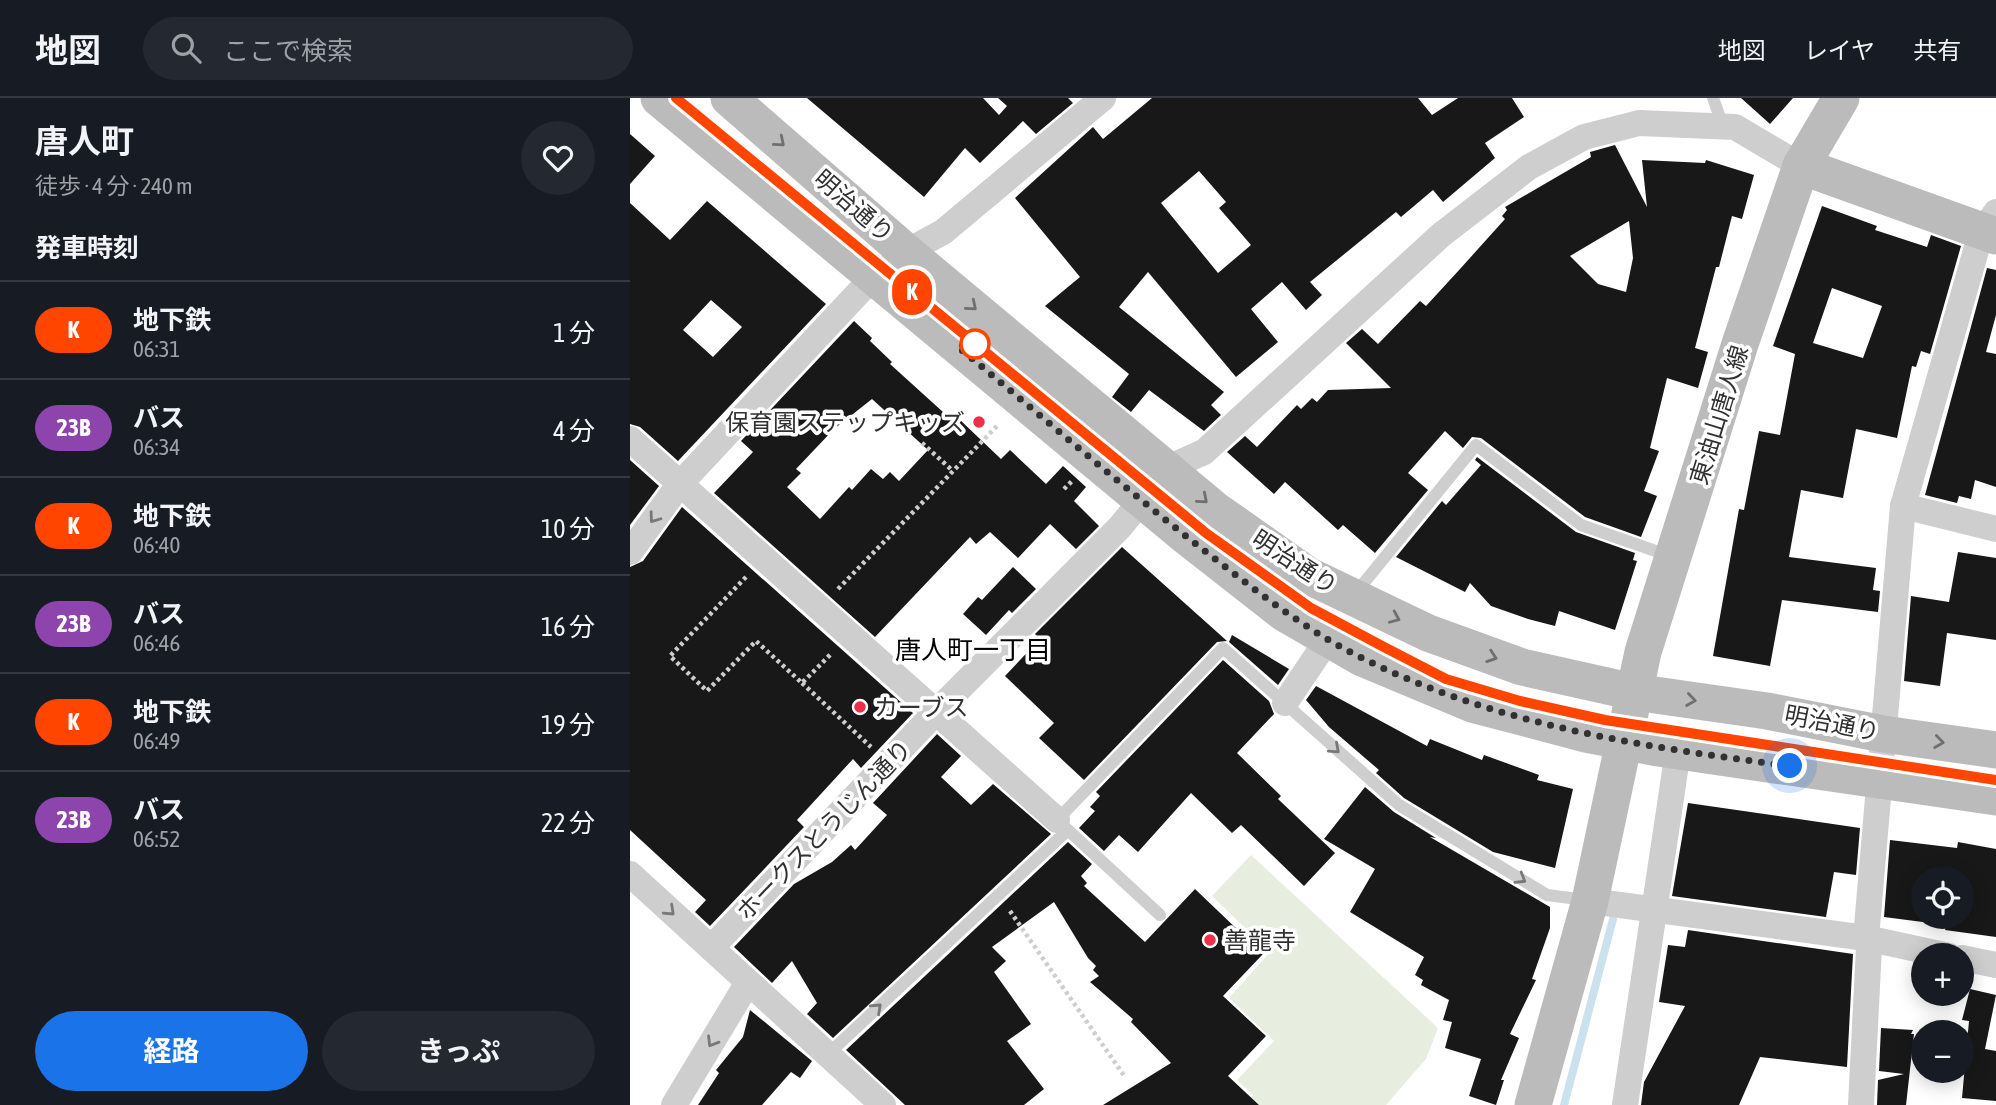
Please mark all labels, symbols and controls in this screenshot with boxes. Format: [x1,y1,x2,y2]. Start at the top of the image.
search box [143,17,633,80]
icon: search [167,29,205,67]
text: 地図 [35,31,101,69]
text: ここで検索 [223,36,353,66]
text: 地図 [1718,37,1766,64]
text: レイヤ [1804,37,1875,64]
text: 共有 [1913,37,1961,64]
button: heart [521,121,595,195]
text: 唐人町 [35,122,134,160]
one-way arrow [772,134,785,146]
street label: 明治通り [809,164,899,248]
text: 徒歩 · 4 分 · 240 m [35,173,193,199]
text: 発車時刻 [35,233,139,263]
line badge: K [889,269,935,315]
text: K [906,278,918,305]
one-way arrow [965,297,977,310]
text: 地下鉄 [133,305,211,335]
text: K [68,316,79,343]
text: 1 分 [553,318,595,348]
unlabelled marker [960,329,990,359]
text: 06:31 [133,336,180,362]
street label: 東油山唐人線 [1685,342,1753,488]
text: バス [133,403,185,433]
place label: 保育園ステップキッズ [725,409,965,436]
text: 23B [57,414,90,441]
marker: 保育園ステップキッズ [971,414,987,430]
text: 4 分 [553,416,595,446]
text: 06:34 [133,434,180,460]
one-way arrow [1195,491,1208,503]
text: 地下鉄 [133,501,211,531]
one-way arrow [650,511,663,523]
text: K [68,512,79,539]
text: 10 分 [541,514,595,544]
street label: 明治通り [1247,525,1343,599]
text: 06:40 [133,532,180,558]
text: バス [133,599,185,629]
text: 23B [57,610,90,637]
one-way arrow [1389,610,1401,624]
text: 16 分 [541,612,595,642]
text: 06:46 [133,630,180,656]
district label: 唐人町一丁目 [895,635,1051,665]
one-way arrow [1486,649,1498,663]
one-way arrow [1685,692,1696,707]
place label: カーブス [874,694,969,721]
text: 地下鉄 [133,697,211,727]
marker: カーブス [852,699,868,715]
street label: 明治通り [1782,701,1882,745]
text: K [68,708,79,735]
text: 19 分 [541,710,595,740]
text: 06:49 [133,728,180,754]
one-way arrow [1933,734,1945,749]
street label: ホークスとうじん通り [731,735,917,925]
one-way arrow [1327,741,1340,753]
your location [1772,748,1807,783]
text: バス [133,795,185,825]
text: 23B [57,806,90,833]
text: 22 分 [541,808,595,838]
text: 06:52 [133,826,180,852]
map controls [1911,866,1974,1083]
button: locate [1911,866,1974,929]
one-way arrow [1513,871,1526,884]
one-way arrow [662,903,675,915]
place label: 善龍寺 [1224,927,1296,954]
marker: 善龍寺 [1202,932,1218,948]
button: + [1911,943,1974,1006]
one-way arrow [869,1004,882,1017]
button: 経路 [35,1011,308,1091]
button: きっぷ [322,1011,595,1091]
button: − [1911,1020,1974,1083]
one-way arrow [707,1035,720,1048]

